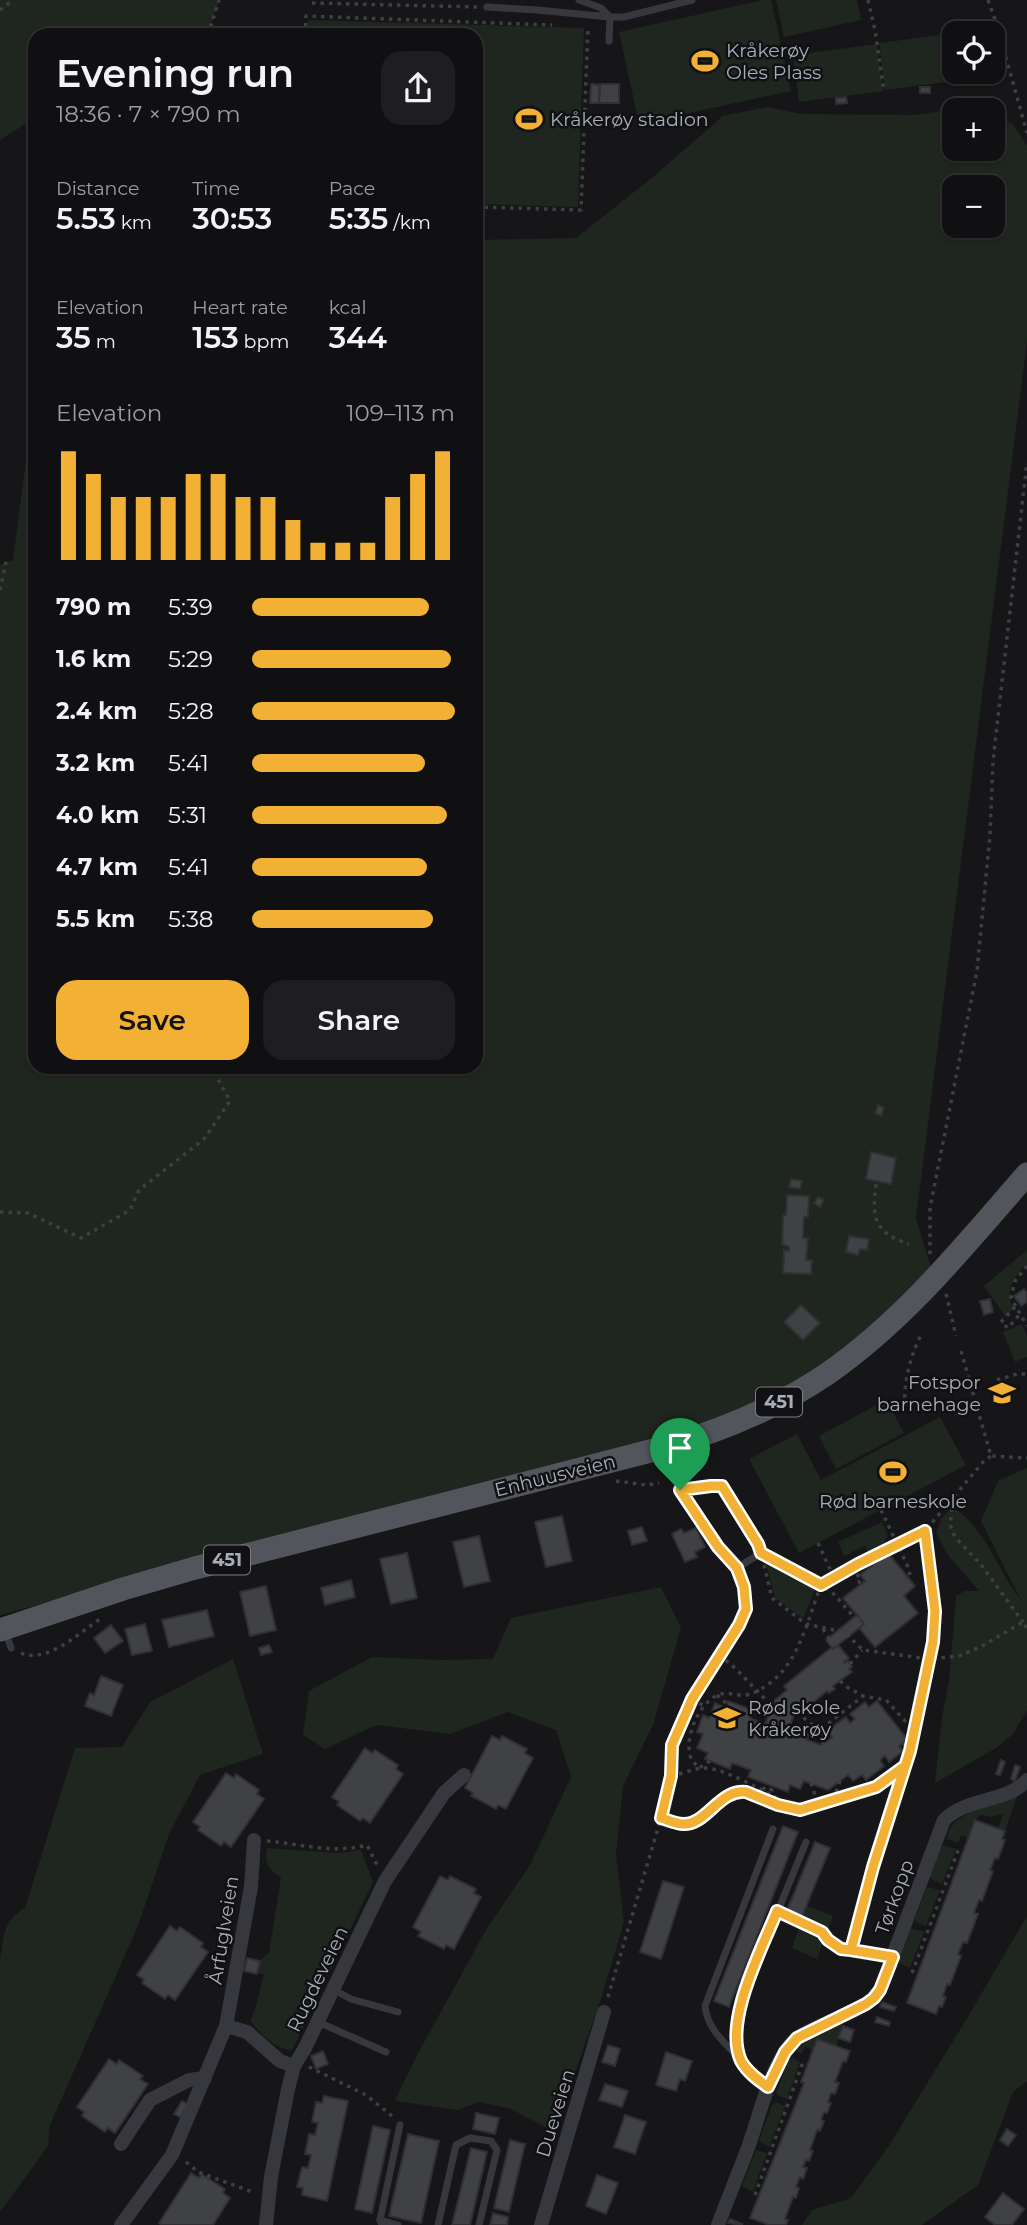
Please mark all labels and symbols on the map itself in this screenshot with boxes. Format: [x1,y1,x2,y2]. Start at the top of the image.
place label: Kråkerøy Oles Plass [726,39,821,84]
sports icon: Kråkerøy Oles Plass [690,46,720,76]
sports icon: Kråkerøy stadion [514,104,544,134]
place label: Kråkerøy stadion [550,108,709,131]
place label: Fotspor barnehage [877,1371,981,1416]
school or university icon: Fotspor barnehage [987,1378,1017,1408]
road number: 451 [756,1387,802,1416]
pin [650,1418,710,1490]
street label: Enhuusveien [492,1449,618,1502]
sports icon: Rød barneskole [878,1457,908,1487]
place label: Rød barneskole [819,1490,967,1513]
road number: 451 [204,1546,250,1574]
place label: Rød skole Kråkerøy [748,1696,840,1741]
school or university icon: Rød skole Kråkerøy [712,1703,742,1733]
street label: Tørkopp [870,1857,919,1938]
street label: Årfuglveien [204,1874,243,1986]
street label: Rugdeveien [282,1923,353,2036]
street label: Dueveien [531,2066,580,2160]

